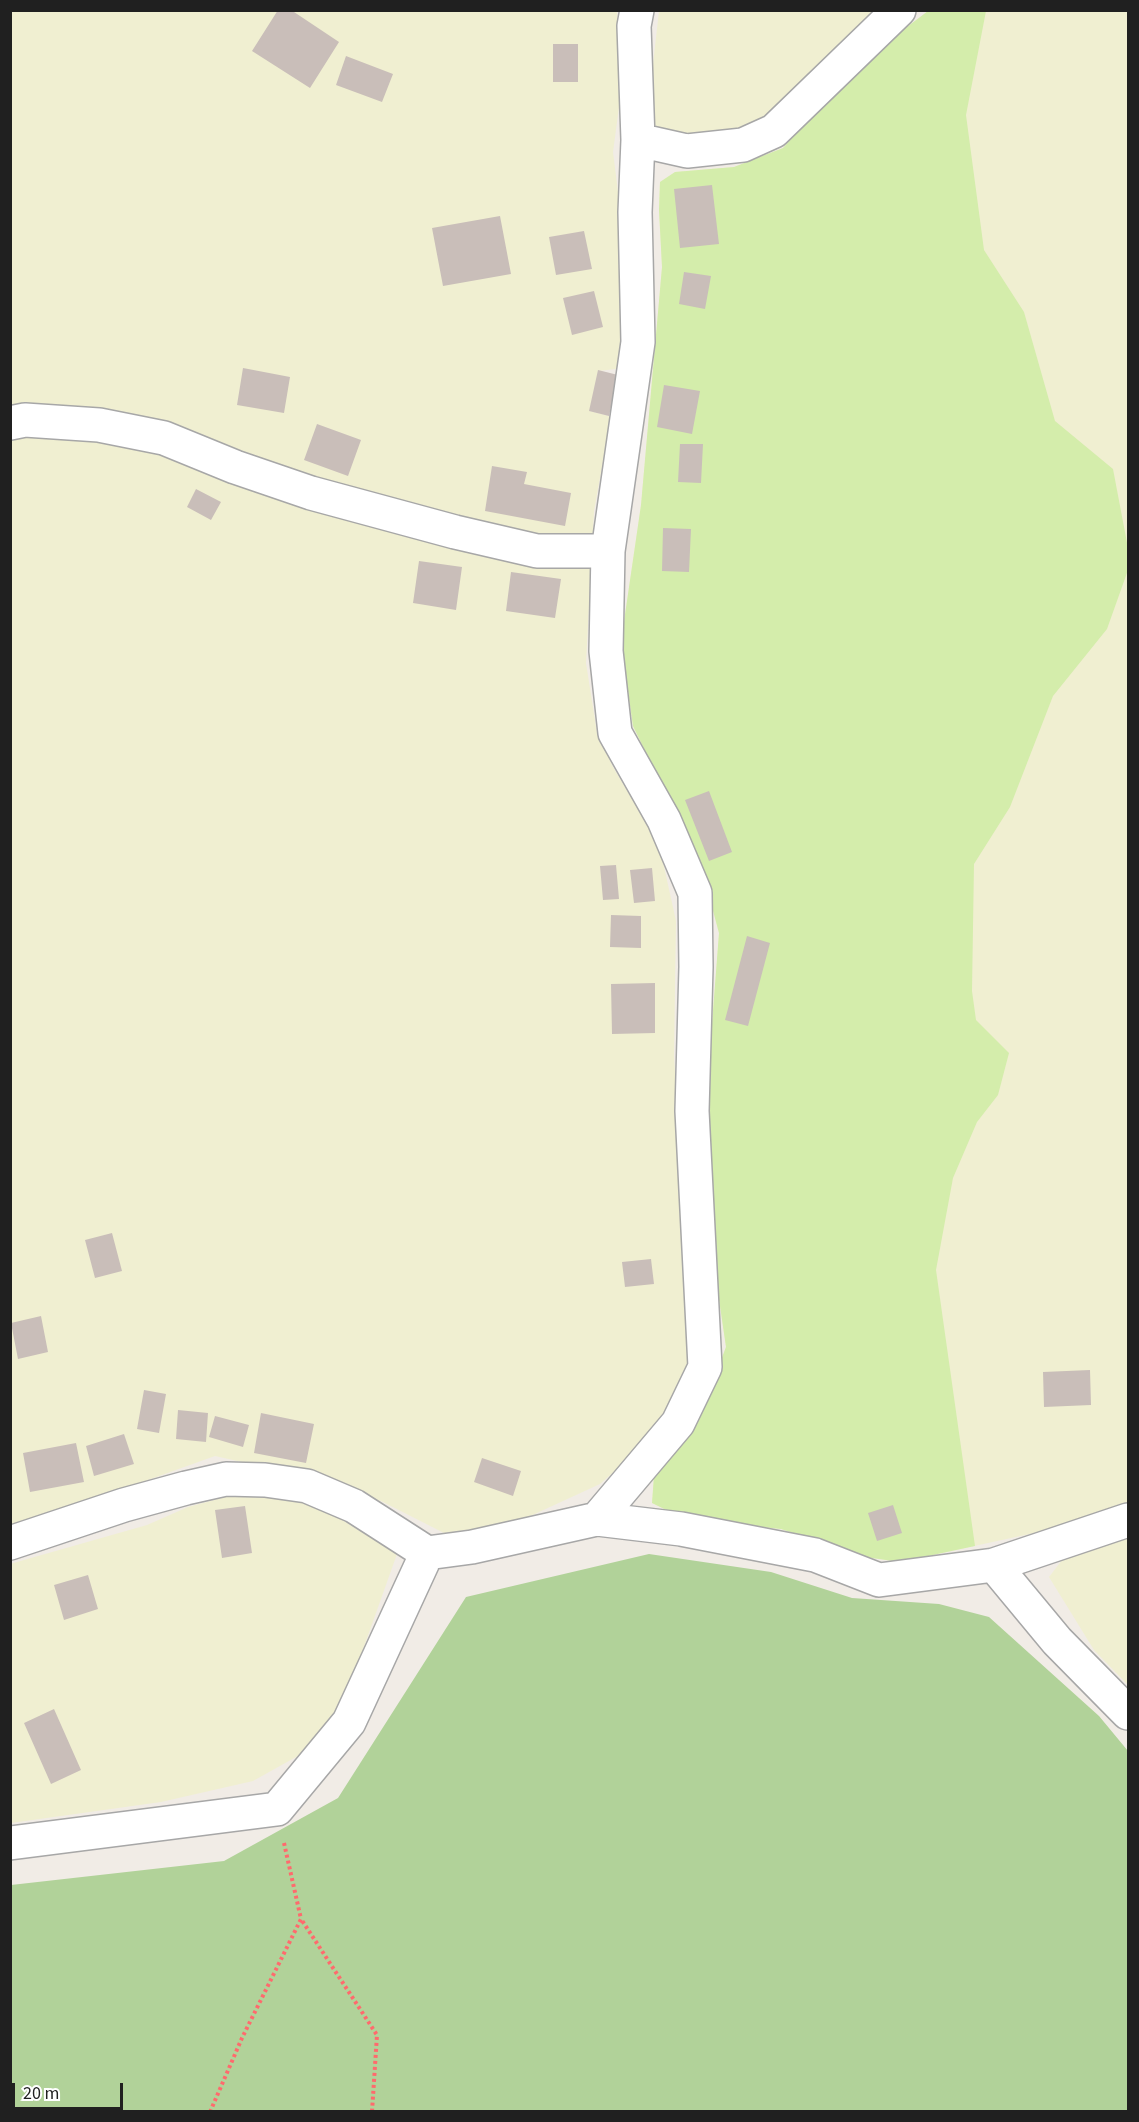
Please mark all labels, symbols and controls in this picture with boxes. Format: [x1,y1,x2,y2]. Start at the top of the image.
scale bar [15,2071,126,2109]
text: 20 m [23,2081,59,2106]

